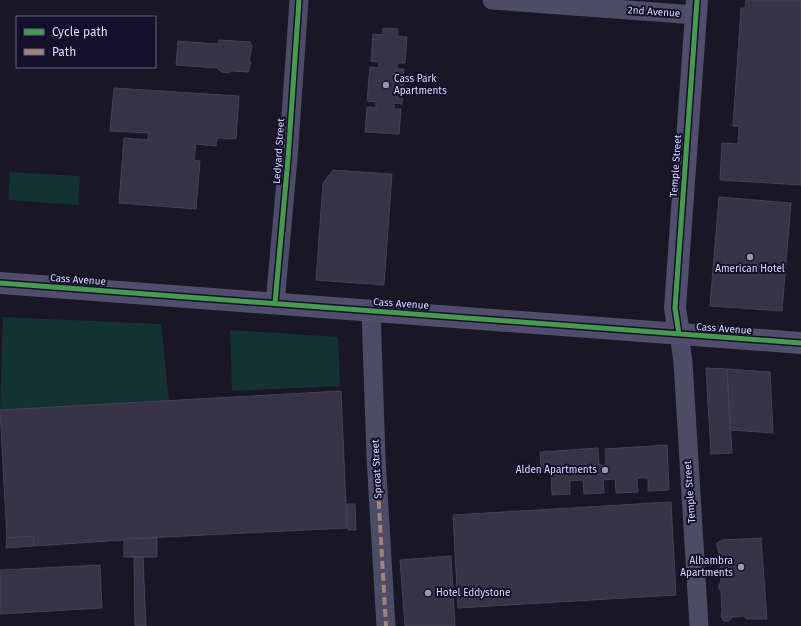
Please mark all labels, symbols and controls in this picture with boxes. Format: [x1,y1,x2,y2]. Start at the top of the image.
street label: 2nd Avenue [627,4,681,20]
legend [16,16,156,68]
text: Cycle path [52,25,108,39]
text: Path [52,45,76,59]
place label: Cass Park Apartments [394,73,447,97]
marker: Cass Park Apartments [381,80,391,90]
street label: Ledyard Street [271,117,287,184]
street label: Temple Street [668,134,684,198]
marker: American Hotel [745,252,755,262]
place label: American Hotel [715,263,785,275]
street label: Cass Avenue [50,272,106,288]
street label: Cass Avenue [373,296,429,312]
street label: Cass Avenue [696,321,752,337]
street label: Sproat Street [369,439,385,499]
street label: Temple Street [682,460,698,524]
place label: Alden Apartments [516,464,597,476]
marker: Alden Apartments [600,465,610,475]
place label: Alhambra Apartments [680,555,733,579]
marker: Alhambra Apartments [736,562,746,572]
place label: Hotel Eddystone [436,587,510,599]
marker: Hotel Eddystone [423,588,433,598]

